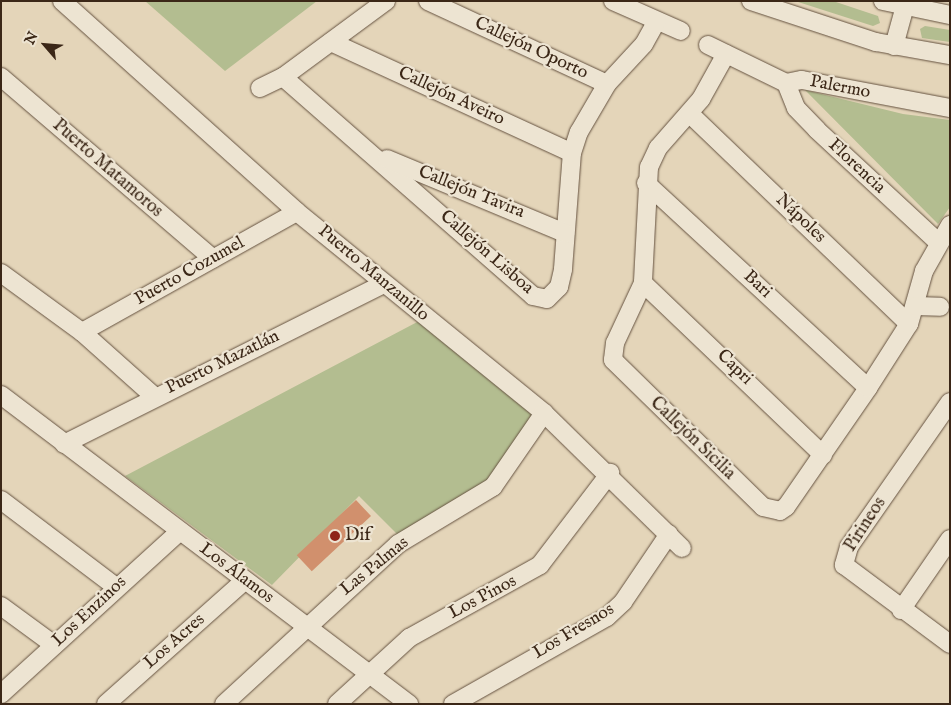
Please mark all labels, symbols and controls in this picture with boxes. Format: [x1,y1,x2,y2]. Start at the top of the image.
street label: Callejón Oporto [471,13,591,85]
north arrow [20,20,70,70]
text: N [21,29,42,48]
street label: Callejón Aveiro [394,63,508,131]
street label: Palermo [808,72,872,104]
street label: Puerto Matamoros [47,115,167,223]
street label: Florencia [823,135,889,199]
street label: Callejón Tavira [415,162,527,224]
street label: Nápoles [770,190,830,248]
street label: Callejón Lisboa [435,206,537,300]
street label: Puerto Manzanillo [313,221,433,327]
street label: Puerto Cozumel [132,233,248,311]
street label: Bari [738,266,776,304]
street label: Puerto Mazatlán [163,326,283,400]
street label: Capri [711,346,757,390]
street label: Callejón Sicilia [645,393,739,485]
street label: Pirineos [840,494,892,556]
place label: Dif [345,525,371,547]
marker: Dif [329,530,341,542]
street label: Las Palmas [336,533,414,601]
street label: Los Álamos [194,539,278,609]
street label: Los Pinos [445,571,521,625]
street label: Los Enzinos [48,572,132,652]
street label: Los Fresnos [529,599,619,665]
street label: Los Acres [140,610,210,674]

